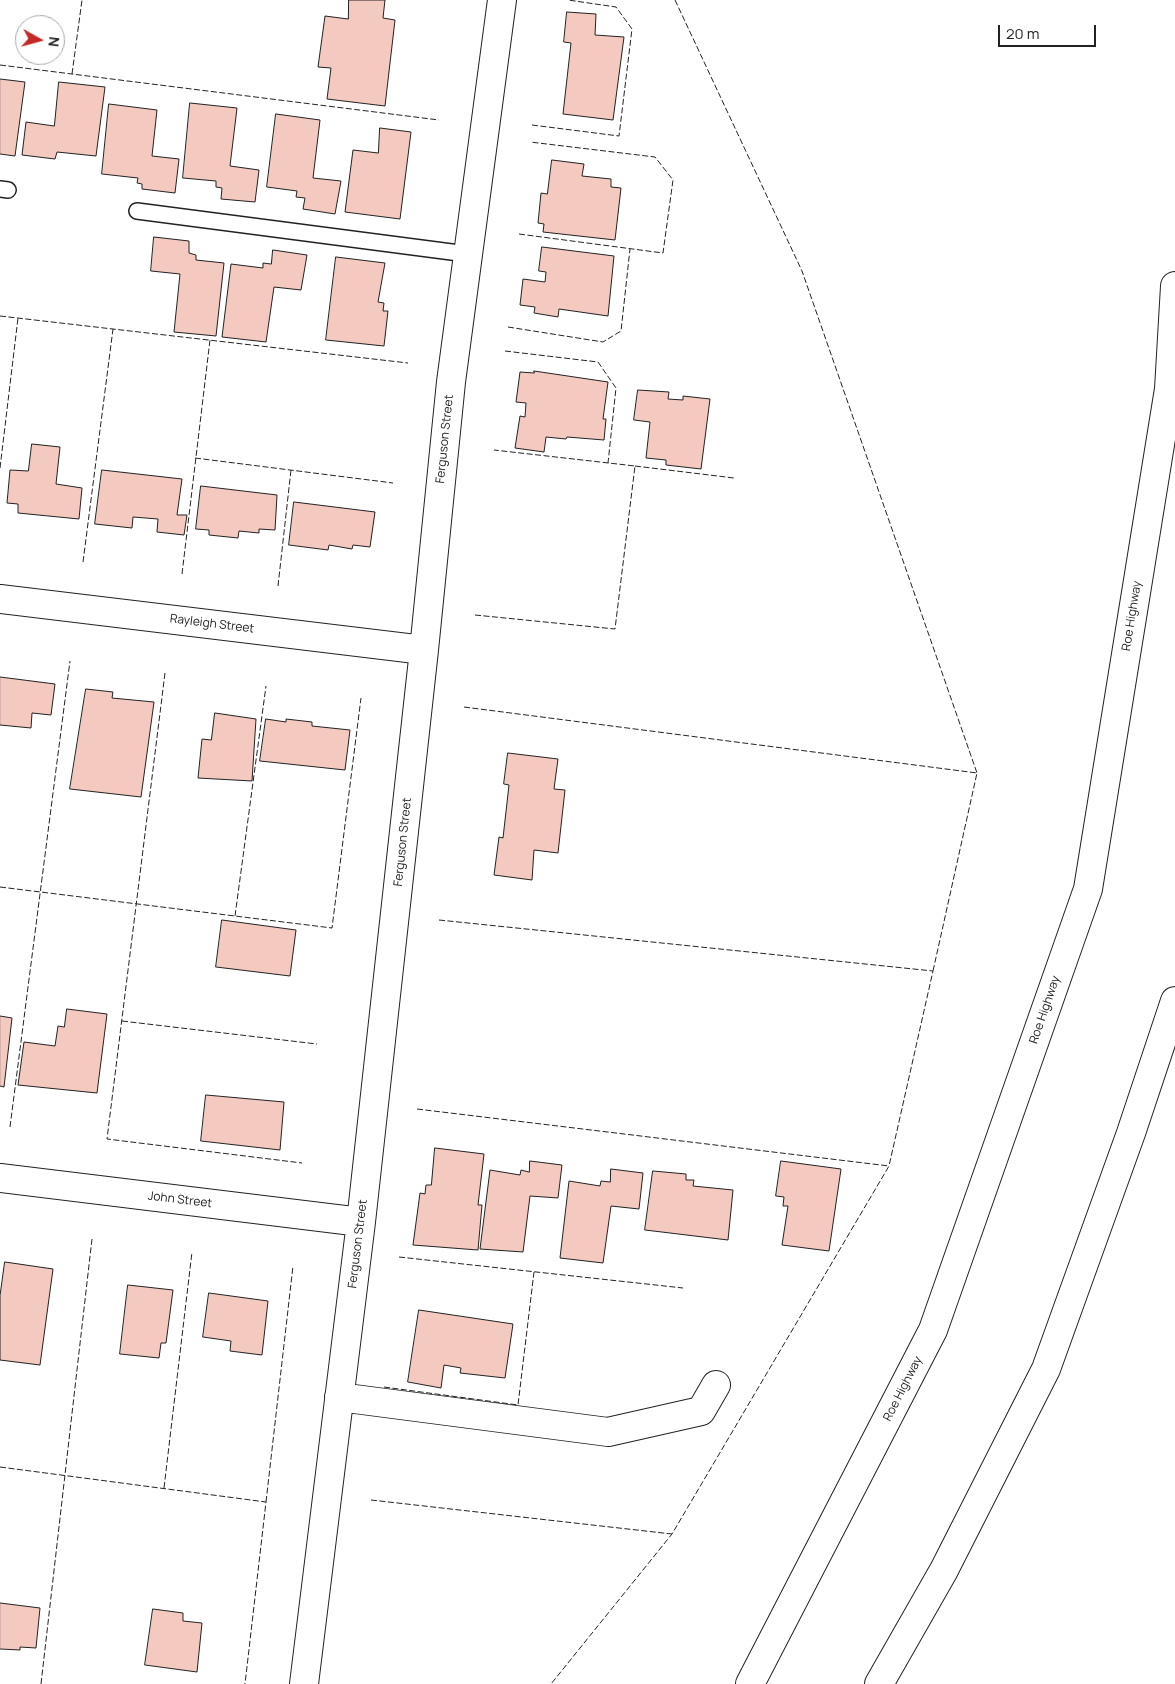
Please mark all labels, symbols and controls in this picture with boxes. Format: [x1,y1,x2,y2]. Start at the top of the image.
north arrow [15,15,65,65]
scale bar [1000,15,1098,47]
text: 20 m [1006,23,1039,44]
text: N [44,36,64,48]
street label: Ferguson Street [433,394,457,484]
street label: Roe Highway [1119,580,1145,652]
street label: Rayleigh Street [169,612,255,636]
street label: Ferguson Street [391,797,415,887]
street label: Roe Highway [1027,974,1063,1046]
street label: John Street [147,1189,213,1211]
street label: Ferguson Street [345,1199,371,1289]
street label: Roe Highway [881,1354,925,1424]

